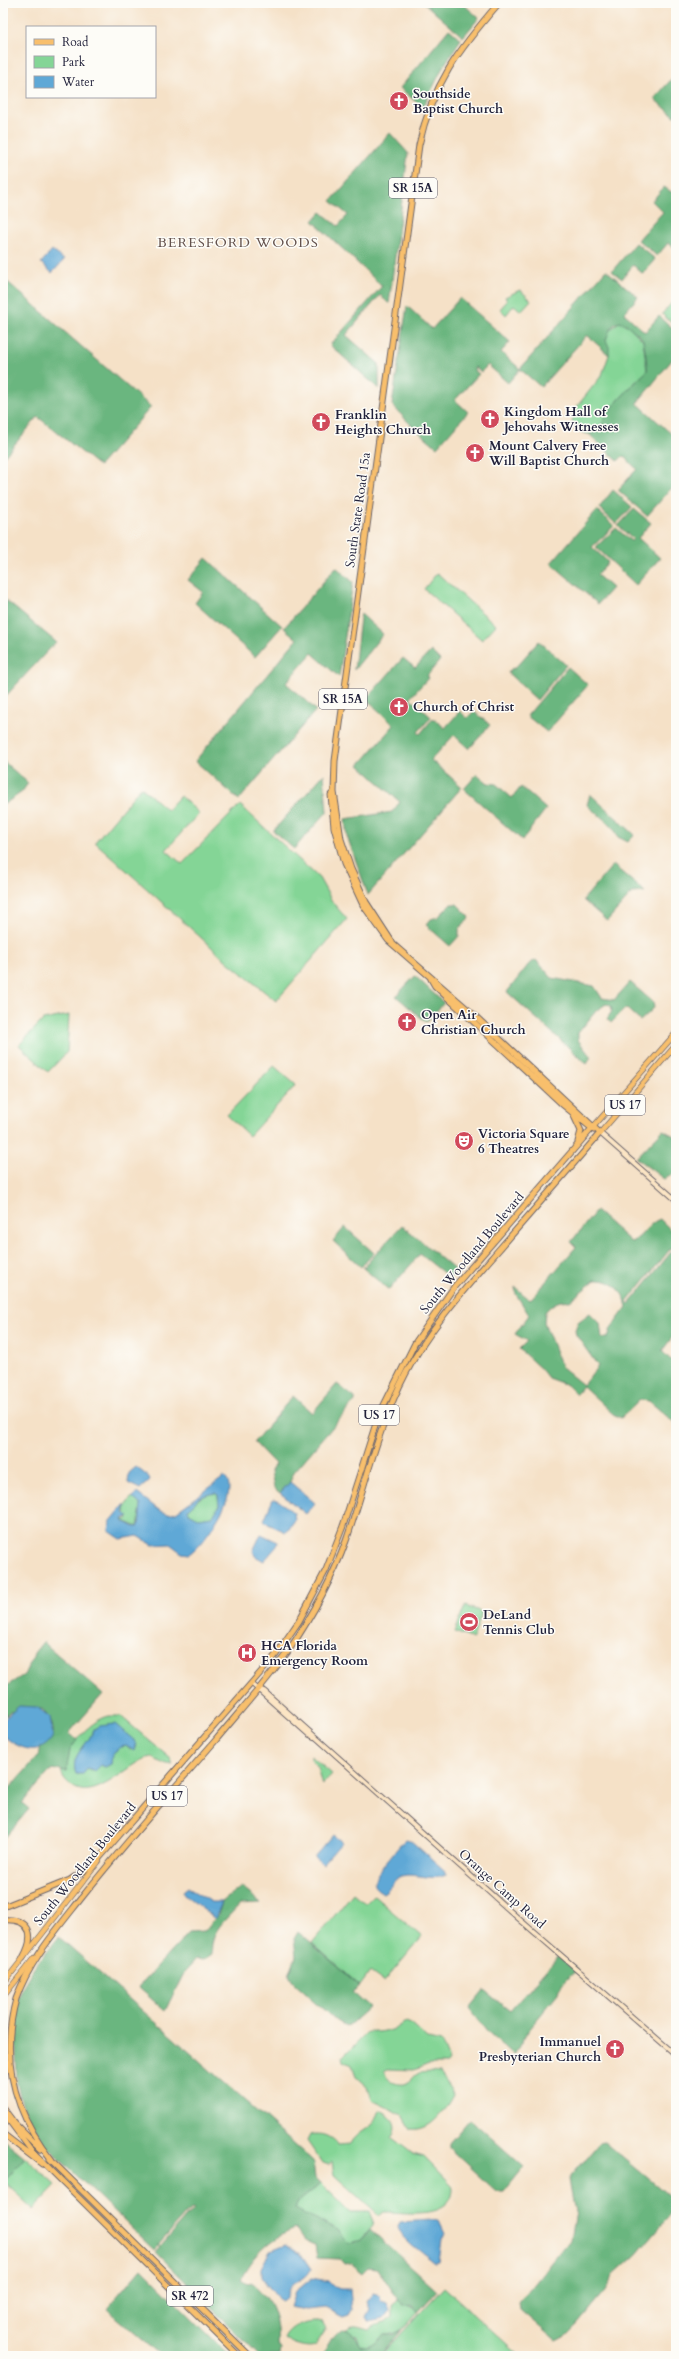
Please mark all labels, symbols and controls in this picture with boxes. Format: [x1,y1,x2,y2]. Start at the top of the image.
legend [26,26,156,98]
text: Road [62,34,89,50]
text: Park [62,54,86,70]
text: Water [61,74,95,90]
place label: Southside Baptist Church [413,85,503,118]
church icon: Southside Baptist Church [388,90,410,112]
road number: SR 15A [389,178,437,198]
district label: BERESFORD WOODS [157,233,319,252]
place label: Kingdom Hall of Jehovahs Witnesses [502,403,619,436]
place label: Franklin Heights Church [335,406,431,439]
church icon: Kingdom Hall of Jehovahs Witnesses [479,408,501,430]
church icon: Franklin Heights Church [310,411,332,433]
place label: Mount Calvery Free Will Baptist Church [488,437,609,470]
church icon: Mount Calvery Free Will Baptist Church [464,442,486,464]
street label: South State Road 15a [341,451,375,569]
road number: SR 15A [319,689,367,709]
church icon: Church of Christ [388,696,410,718]
place label: Church of Christ [413,698,515,716]
place label: Open Air Christian Church [421,1006,526,1039]
church icon: Open Air Christian Church [396,1011,418,1033]
road number: US 17 [605,1095,645,1115]
place label: Victoria Square 6 Theatres [478,1125,569,1158]
theatre icon: Victoria Square 6 Theatres [453,1130,475,1152]
street label: South Woodland Boulevard [416,1188,528,1318]
road number: US 17 [359,1405,399,1425]
place label: DeLand Tennis Club [483,1606,555,1639]
sports icon: DeLand Tennis Club [458,1611,480,1633]
place label: HCA Florida Emergency Room [261,1637,368,1670]
hospital icon: HCA Florida Emergency Room [236,1642,258,1664]
road number: US 17 [147,1786,187,1806]
street label: South Woodland Boulevard [30,1799,140,1929]
street label: Orange Camp Road [455,1845,549,1933]
place label: Immanuel Presbyterian Church [479,2033,601,2066]
church icon: Immanuel Presbyterian Church [604,2038,626,2060]
road number: SR 472 [167,2286,213,2306]

